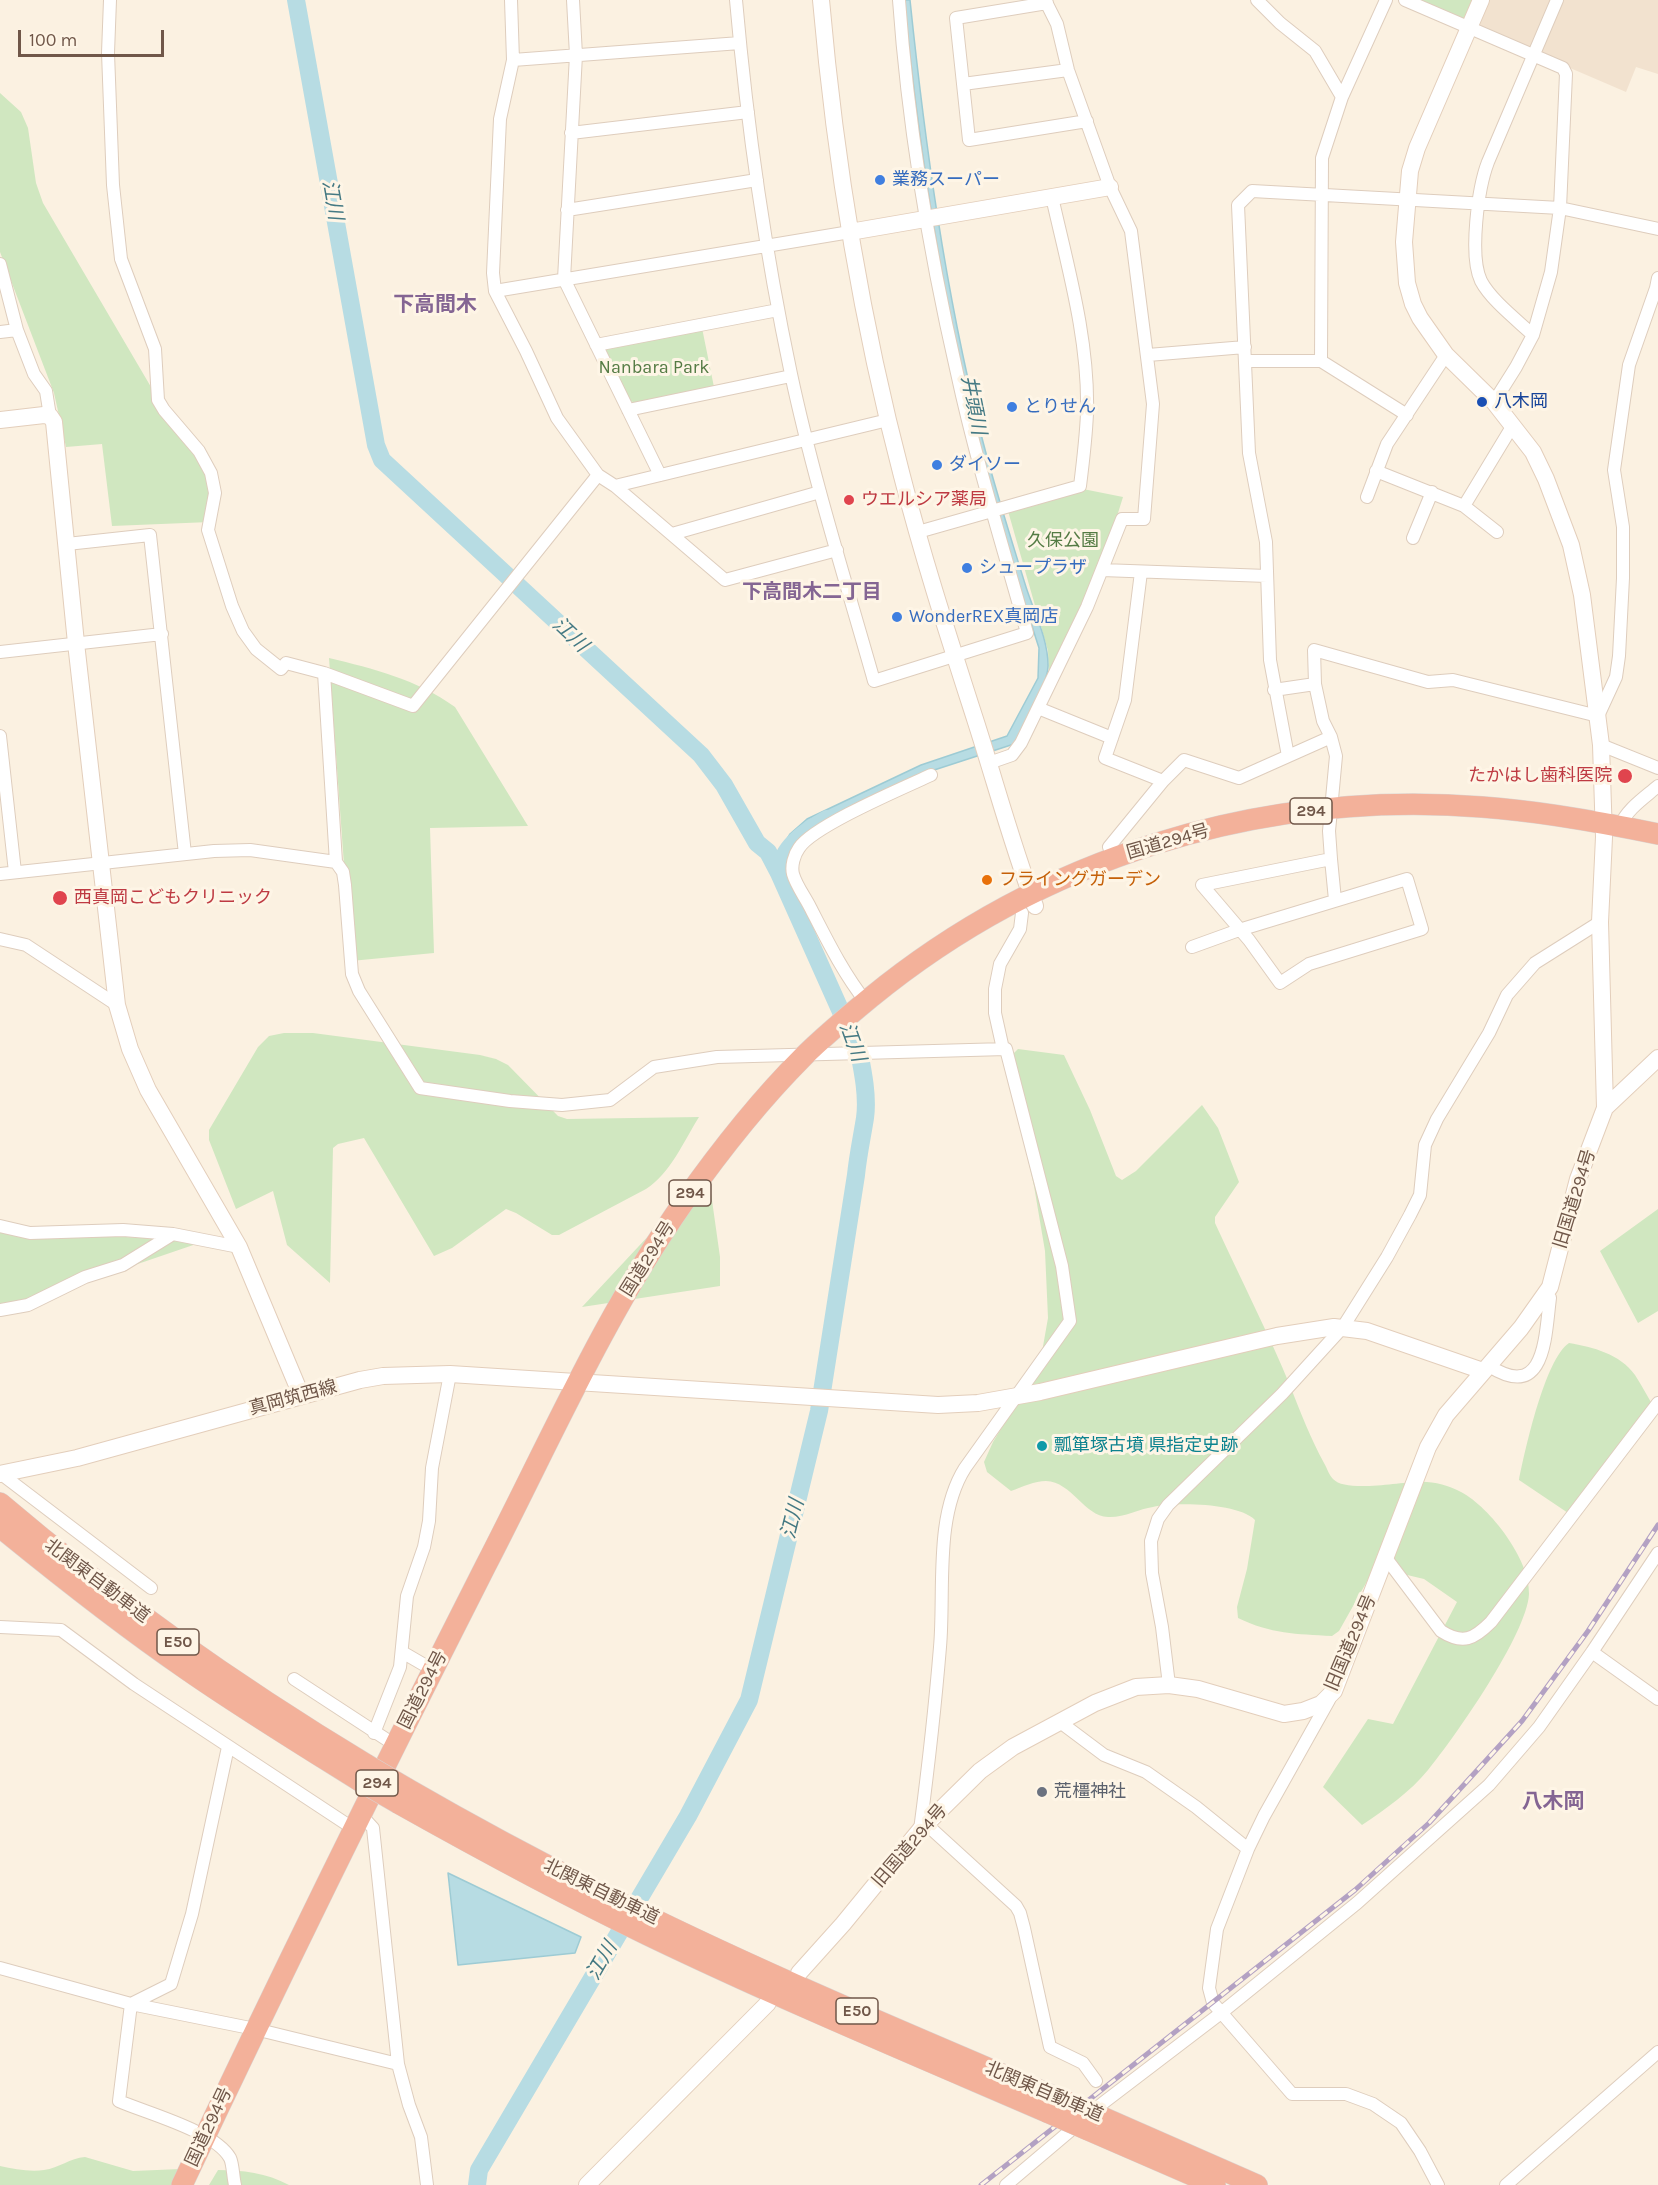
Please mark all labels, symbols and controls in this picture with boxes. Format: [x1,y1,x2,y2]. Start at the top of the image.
scale bar [21,18,166,56]
text: 100 m [29,29,77,51]
place label: 業務スーパー [892,169,1000,191]
marker: 業務スーパー [873,173,887,187]
water label: 江川 [317,178,347,222]
district label: 下高間木 [393,292,477,318]
park label: Nanbara Park [599,357,709,379]
water label: 井頭川 [955,373,991,437]
place label: 八木岡 [1494,391,1548,413]
marker: 八木岡 [1475,395,1489,409]
place label: とりせん [1024,396,1096,418]
marker: とりせん [1005,400,1019,414]
place label: ダイソー [949,454,1021,476]
marker: ダイソー [930,458,944,472]
place label: ウエルシア薬局 [861,489,987,511]
marker: ウエルシア薬局 [842,493,856,507]
park label: 久保公園 [1027,530,1099,552]
place label: シュープラザ [979,557,1087,579]
marker: シュープラザ [960,561,974,575]
district label: 下高間木二丁目 [742,580,882,604]
place label: WonderREX真岡店 [909,606,1058,628]
marker: WonderREX真岡店 [890,610,904,624]
water label: 江川 [547,613,593,657]
place label: たかはし歯科医院 [1468,765,1612,787]
marker: たかはし歯科医院 [1616,767,1634,785]
road number: 294 [1290,798,1332,824]
street label: 国道294号 [1124,820,1212,864]
place label: フライングガーデン [999,869,1161,891]
marker: フライングガーデン [980,873,994,887]
place label: 西真岡こどもクリニック [74,887,272,909]
marker: 西真岡こどもクリニック [51,889,69,907]
water label: 江川 [834,1019,870,1065]
street label: 旧国道294号 [1550,1147,1600,1251]
road number: 294 [669,1180,711,1206]
street label: 国道294号 [616,1217,680,1301]
street label: 真岡筑西線 [247,1376,339,1420]
place label: 瓢箪塚古墳 県指定史跡 [1054,1435,1238,1457]
marker: 瓢箪塚古墳 県指定史跡 [1035,1439,1049,1453]
water label: 江川 [777,1497,809,1541]
street label: 北関東自動車道 [40,1534,154,1628]
street label: 旧国道294号 [1321,1591,1381,1695]
road number: E50 [157,1629,199,1655]
street label: 国道294号 [394,1647,452,1733]
road number: 294 [356,1770,398,1796]
place label: 荒橿神社 [1054,1781,1126,1803]
marker: 荒橿神社 [1035,1785,1049,1799]
district label: 八木岡 [1522,1789,1584,1815]
street label: 旧国道294号 [868,1800,952,1892]
street label: 北関東自動車道 [540,1855,662,1929]
water label: 江川 [582,1938,622,1984]
road number: E50 [836,1998,878,2024]
street label: 北関東自動車道 [982,2057,1106,2127]
street label: 国道294号 [181,2084,237,2170]

